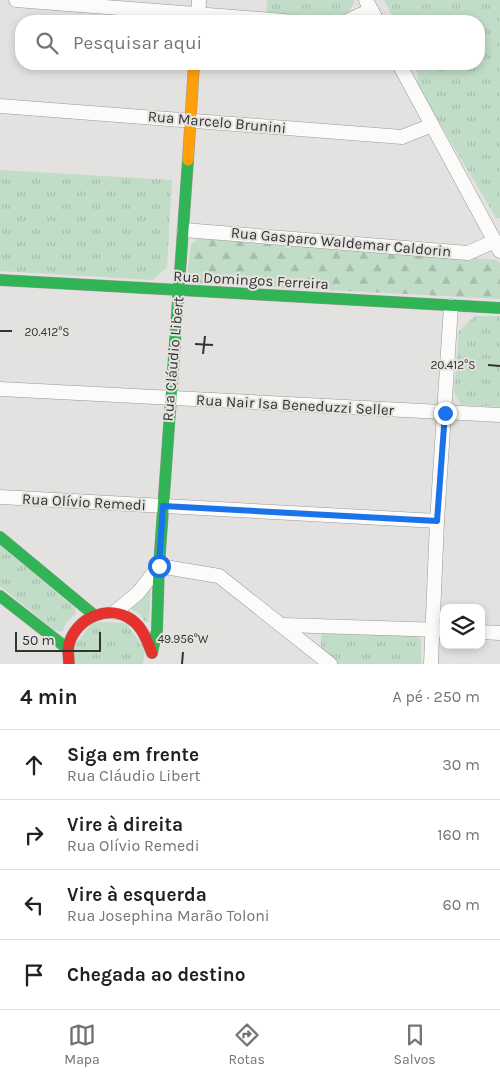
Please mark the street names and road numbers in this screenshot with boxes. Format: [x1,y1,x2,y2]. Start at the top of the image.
street label: Rua Marcelo Brunini [147,107,287,137]
street label: Rua Gasparo Waldemar Caldorin [230,223,452,261]
street label: Rua Domingos Ferreira [173,267,329,293]
street label: Rua Cláudio Libert [159,296,187,422]
street label: Rua Nair Isa Beneduzzi Seller [196,391,395,419]
street label: Rua Olívio Remedi [22,490,146,514]

